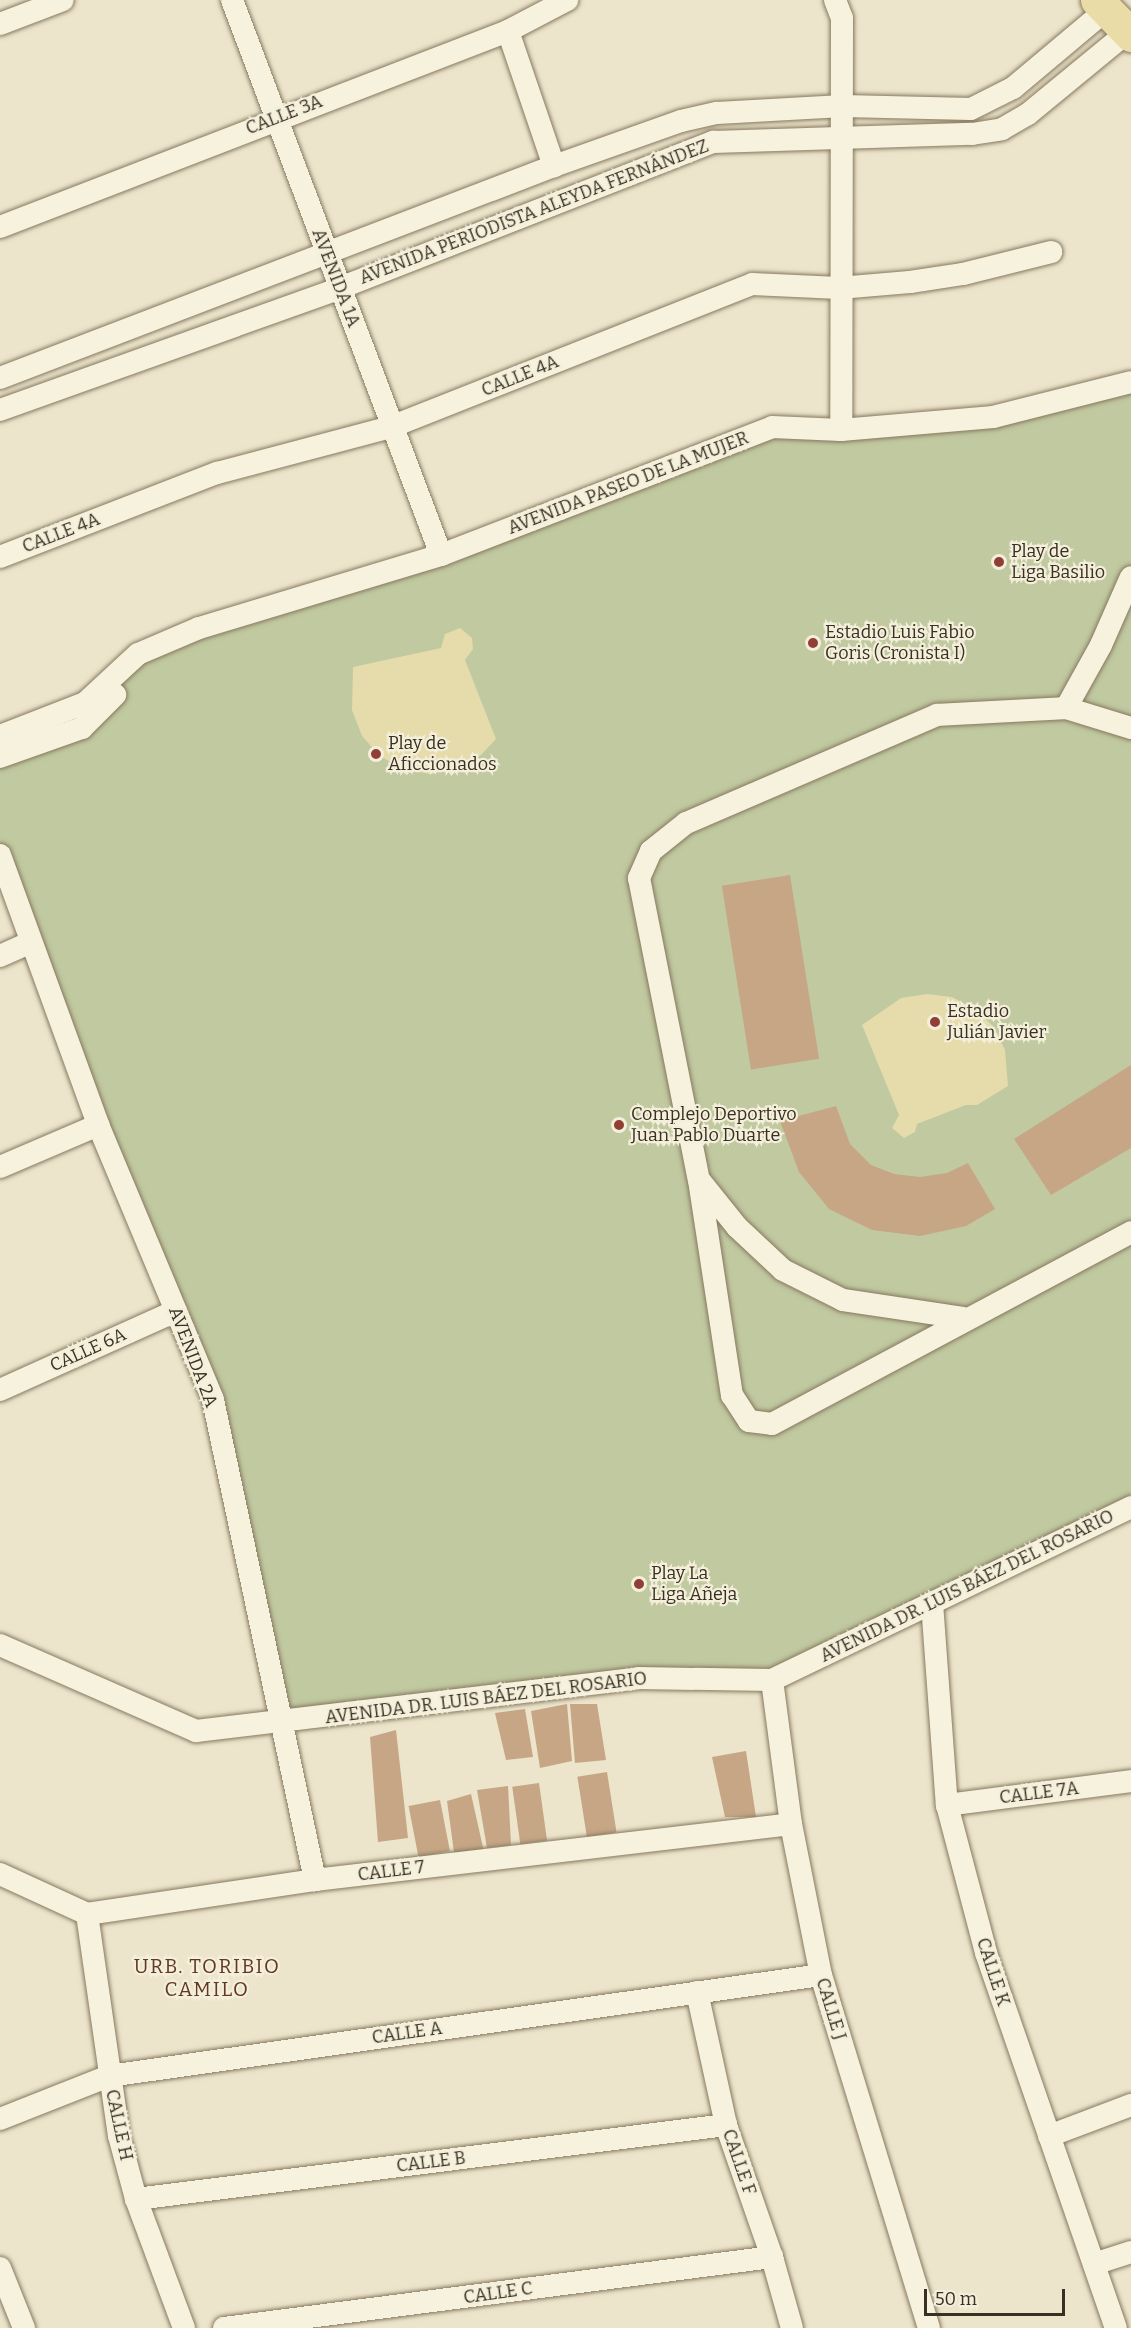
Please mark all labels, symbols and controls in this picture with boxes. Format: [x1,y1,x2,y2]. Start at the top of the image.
street label: CALLE 3A [243,91,325,139]
street label: AVENIDA PERIODISTA ALEYDA FERNÁNDEZ [356,135,712,289]
street label: AVENIDA 1A [307,226,365,330]
street label: CALLE 4A [478,351,562,401]
street label: AVENIDA PASEO DE LA MUJER [505,427,751,539]
street label: CALLE 4A [19,508,103,558]
place label: Play de Liga Basilio [1011,541,1105,584]
marker: Play de Liga Basilio [992,555,1006,569]
place label: Estadio Luis Fabio Goris (Cronista I) [825,622,975,664]
marker: Estadio Luis Fabio Goris (Cronista I) [806,636,820,650]
place label: Play de Aficcionados [388,733,497,776]
marker: Play de Aficcionados [369,747,383,761]
place label: Estadio Julián Javier [947,1001,1047,1044]
marker: Estadio Julián Javier [928,1015,942,1029]
place label: Complejo Deportivo Juan Pablo Duarte [631,1104,797,1146]
marker: Complejo Deportivo Juan Pablo Duarte [612,1118,626,1132]
street label: AVENIDA 2A [164,1304,222,1410]
street label: CALLE 6A [47,1324,129,1376]
street label: AVENIDA DR. LUIS BÁEZ DEL ROSARIO [817,1505,1117,1667]
place label: Play La Liga Añeja [651,1563,737,1606]
marker: Play La Liga Añeja [632,1577,646,1591]
street label: AVENIDA DR. LUIS BÁEZ DEL ROSARIO [324,1668,648,1728]
street label: CALLE 7A [998,1777,1080,1809]
street label: CALLE 7 [356,1856,426,1886]
street label: CALLE K [972,1935,1014,2009]
district label: URB. TORIBIO CAMILO [134,1955,280,2002]
street label: CALLE J [811,1975,851,2043]
street label: CALLE A [371,2017,443,2049]
street label: CALLE H [101,2087,137,2163]
street label: CALLE F [718,2126,760,2198]
street label: CALLE B [395,2147,467,2177]
street label: CALLE C [462,2277,534,2309]
scale bar [927,2277,1068,2315]
text: 50 m [935,2288,977,2310]

